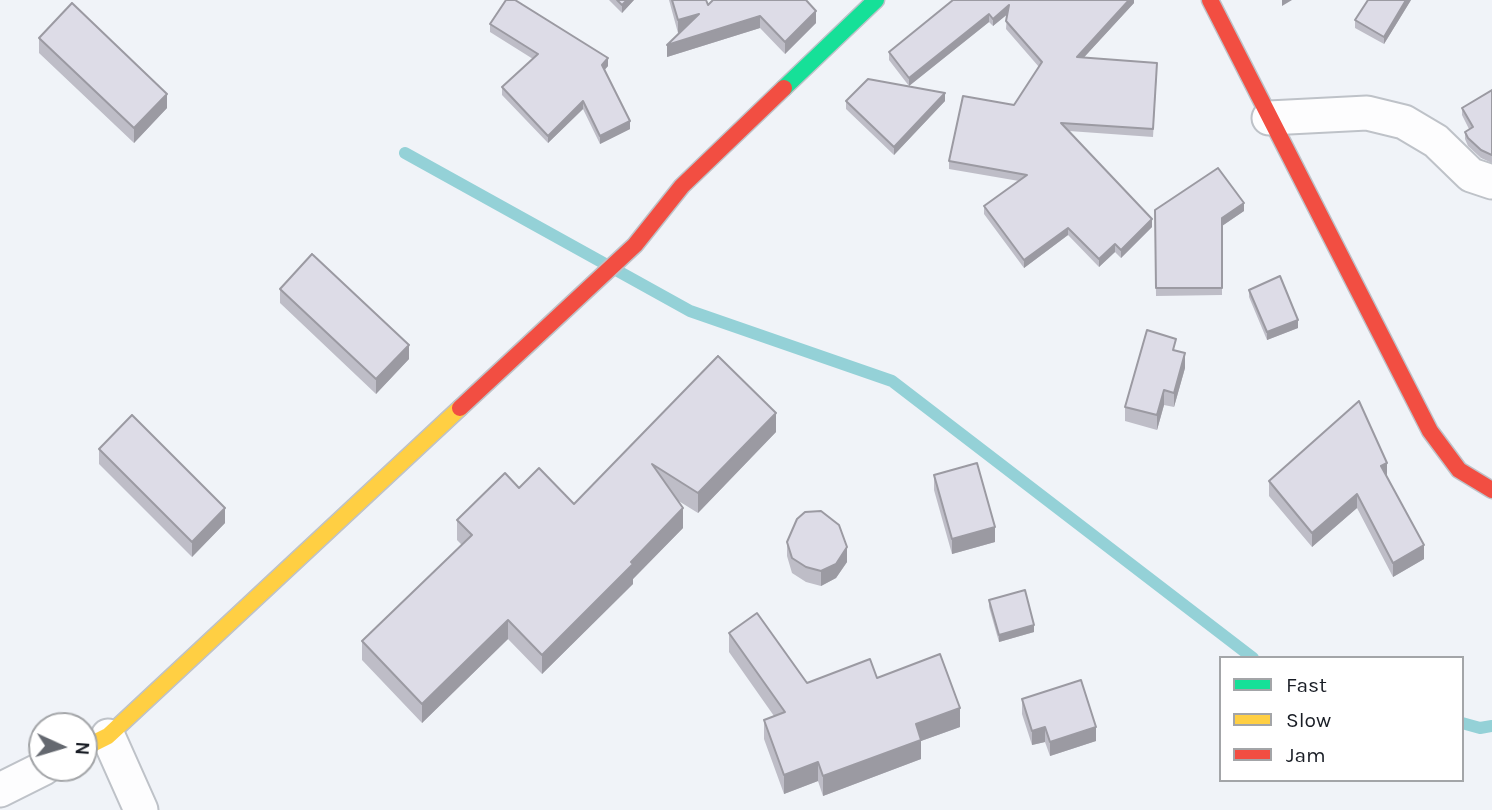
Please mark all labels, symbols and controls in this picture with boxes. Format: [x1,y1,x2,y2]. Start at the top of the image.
legend [1219,656,1464,782]
text: Fast [1286,673,1327,697]
text: Slow [1286,708,1331,732]
north arrow [28,712,98,782]
text: N [71,741,93,756]
text: Jam [1286,743,1326,767]

